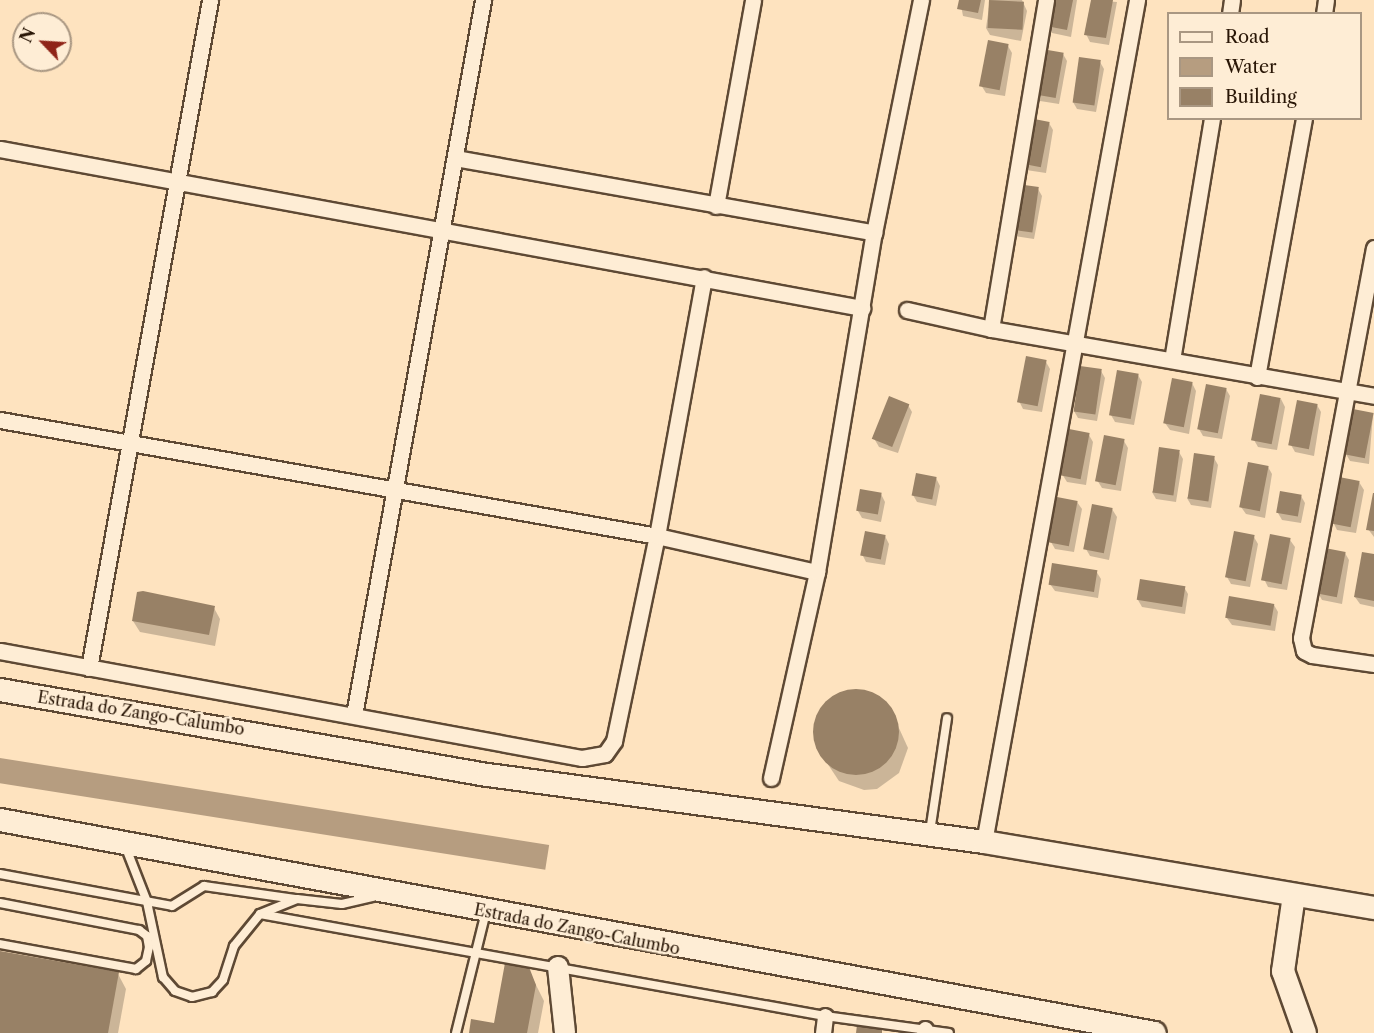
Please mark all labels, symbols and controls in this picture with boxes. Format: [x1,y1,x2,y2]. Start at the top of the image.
north arrow [12,12,72,72]
legend [1167,12,1362,120]
text: N [15,25,40,46]
text: Road [1225,26,1270,48]
text: Water [1225,56,1277,78]
text: Building [1225,86,1297,108]
street label: Estrada do Zango-Calumbo [36,687,246,739]
street label: Estrada do Zango-Calumbo [472,900,682,958]

